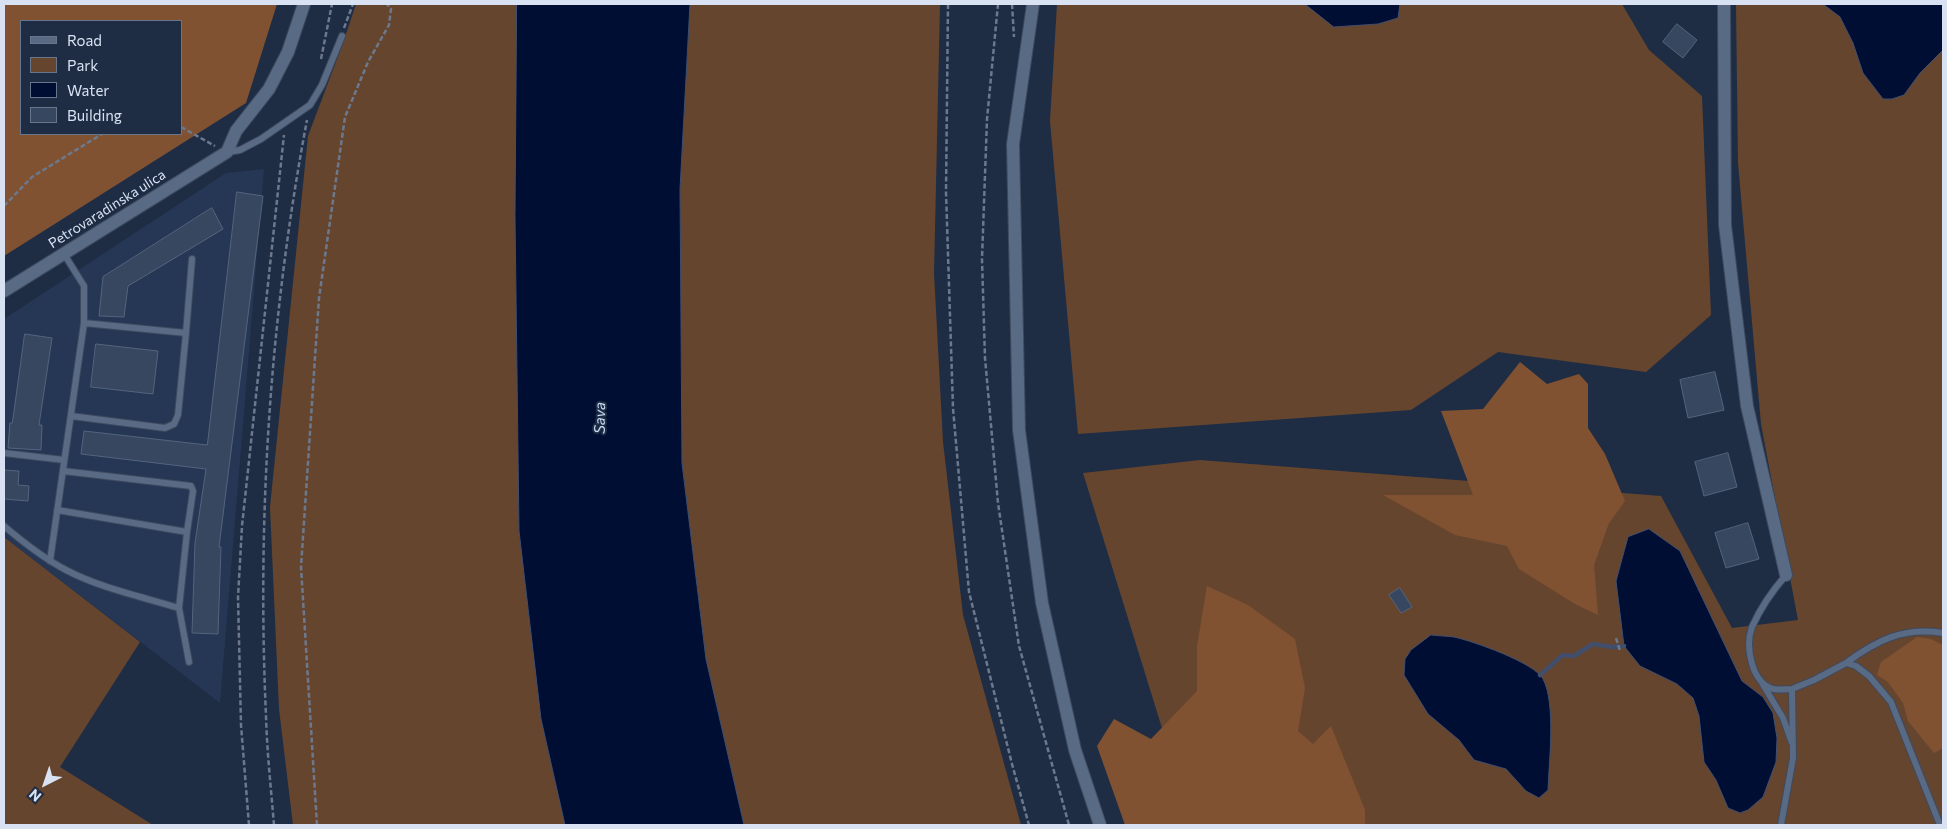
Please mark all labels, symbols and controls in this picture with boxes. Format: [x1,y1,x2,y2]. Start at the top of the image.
legend [20,20,182,135]
text: Road [67,31,102,49]
text: Park [67,56,98,74]
text: Water [67,81,109,99]
text: Building [67,106,122,124]
street label: Petrovaradinska ulica [45,166,169,252]
water label: Sava [591,402,609,434]
north arrow [20,759,70,809]
text: N [25,786,44,806]

